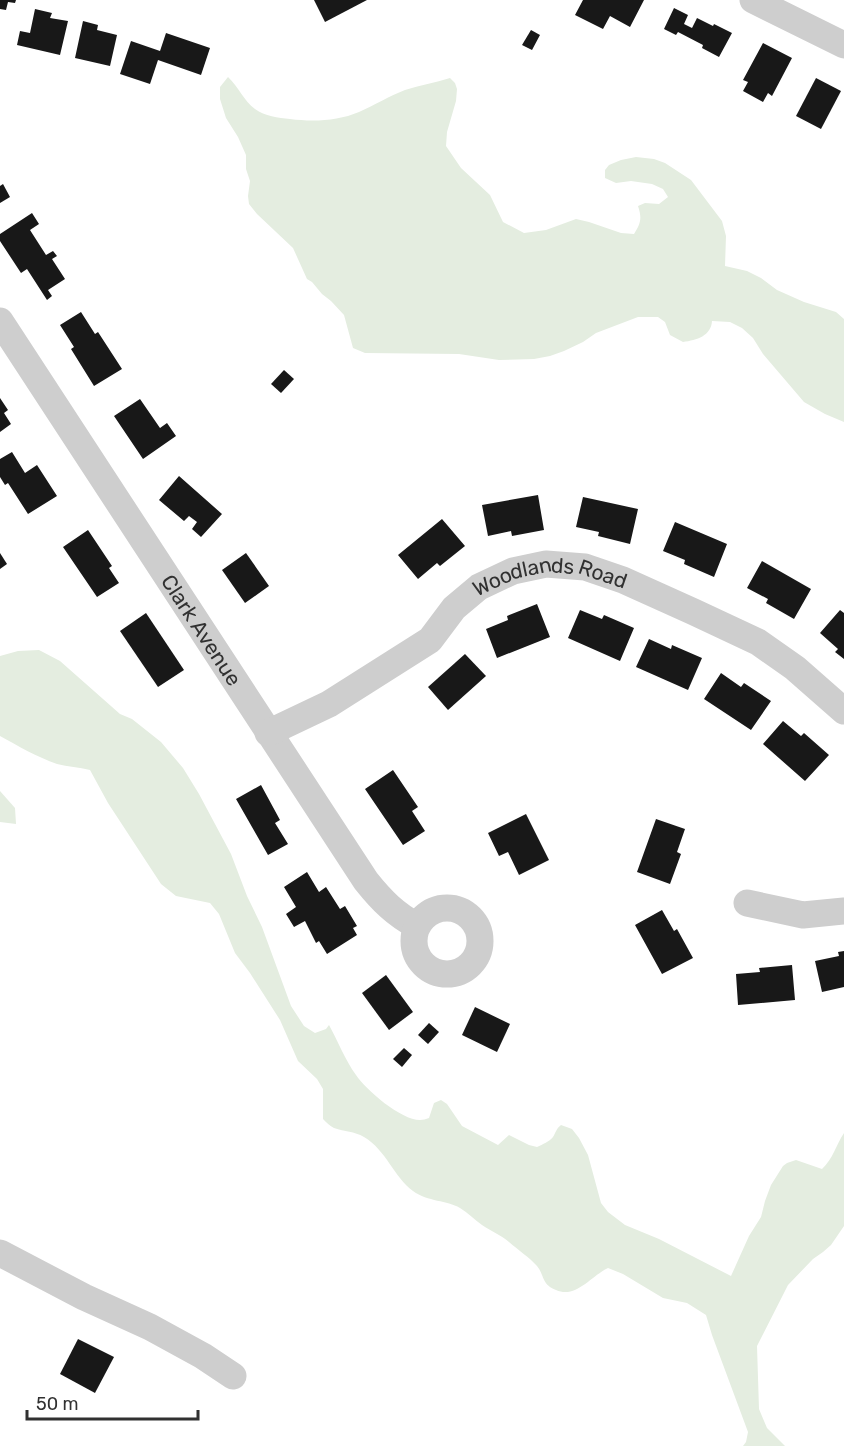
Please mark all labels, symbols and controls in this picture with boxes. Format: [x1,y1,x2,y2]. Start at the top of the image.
street label: Woodlands Road [468,551,631,601]
street label: Clark Avenue [157,570,247,690]
scale bar [27,1383,198,1421]
text: 50 m [36,1393,79,1415]

